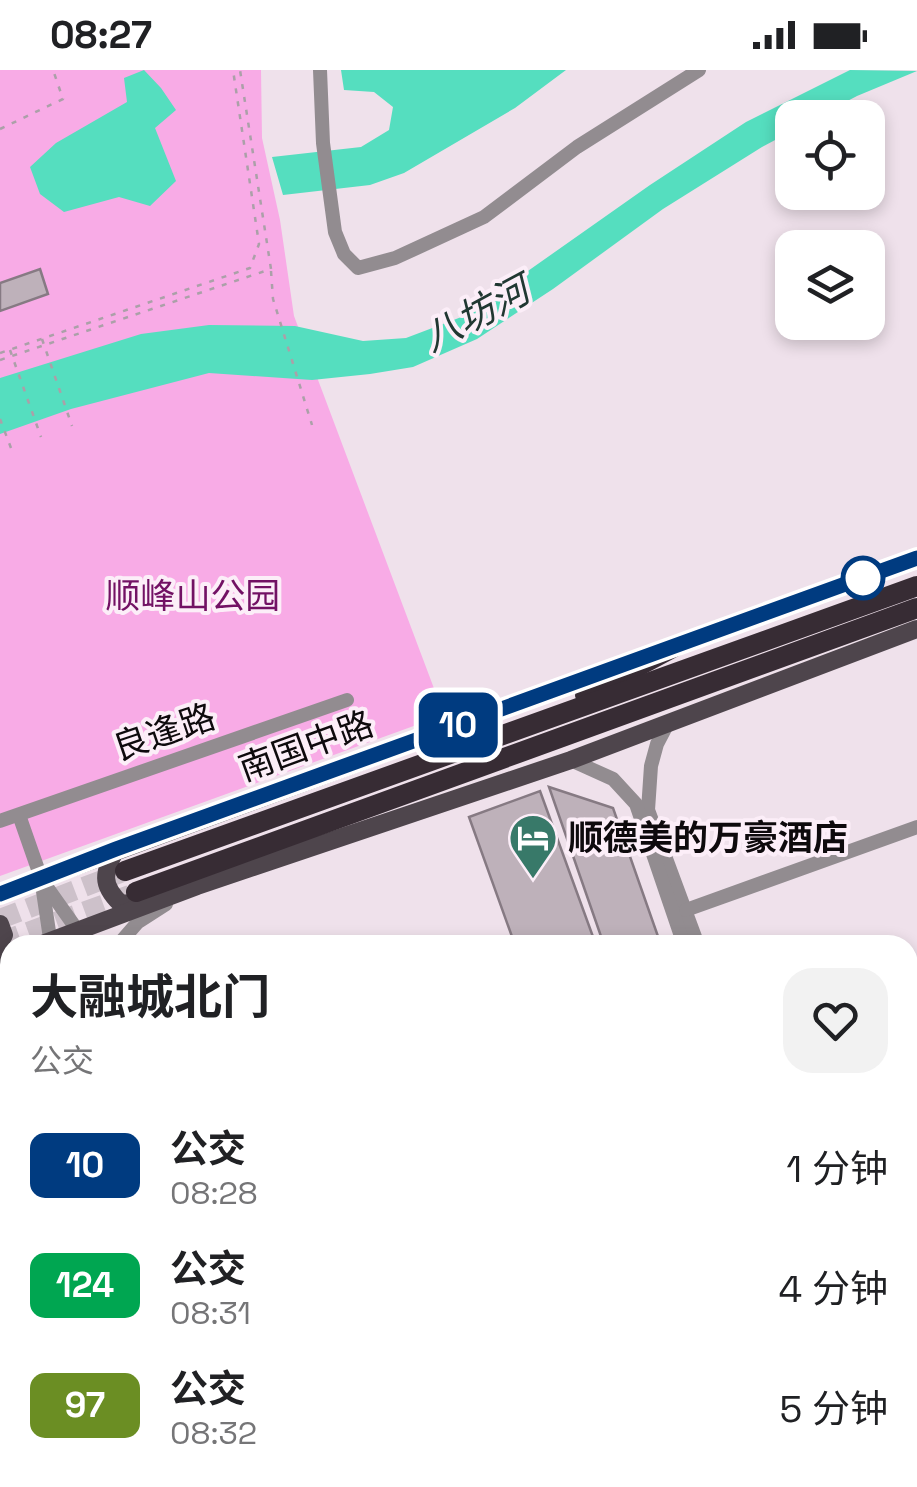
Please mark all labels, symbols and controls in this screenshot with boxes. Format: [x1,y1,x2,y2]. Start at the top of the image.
text: 08:27 [50,11,152,59]
map controls [775,100,885,340]
button: locate [775,100,885,210]
button: layers [775,230,885,340]
water label: 八坊河 [414,263,544,362]
unlabelled marker [842,557,884,599]
park label: 顺峰山公园 [105,574,281,618]
line badge: 10 [413,692,503,758]
street label: 良逢路 [107,694,221,770]
street label: 南国中路 [233,701,379,791]
text: 10 [439,703,477,747]
hotel icon: 顺德美的万豪酒店 [507,812,559,880]
place label: 顺德美的万豪酒店 [568,816,848,860]
text: 大融城北门 [30,967,270,1028]
button: heart [783,968,888,1073]
text: 公交 [30,1041,94,1081]
text: 公交 [170,1125,246,1173]
text: 10 [66,1143,104,1187]
text: 1 分钟 [786,1145,888,1193]
text: 08:28 [170,1173,258,1213]
text: 公交 [170,1245,246,1293]
text: 124 [56,1263,114,1307]
text: 4 分钟 [778,1265,888,1313]
text: 08:31 [170,1293,251,1333]
text: 公交 [170,1365,246,1413]
text: 97 [65,1383,105,1427]
text: 5 分钟 [779,1385,888,1433]
text: 08:32 [170,1413,257,1453]

